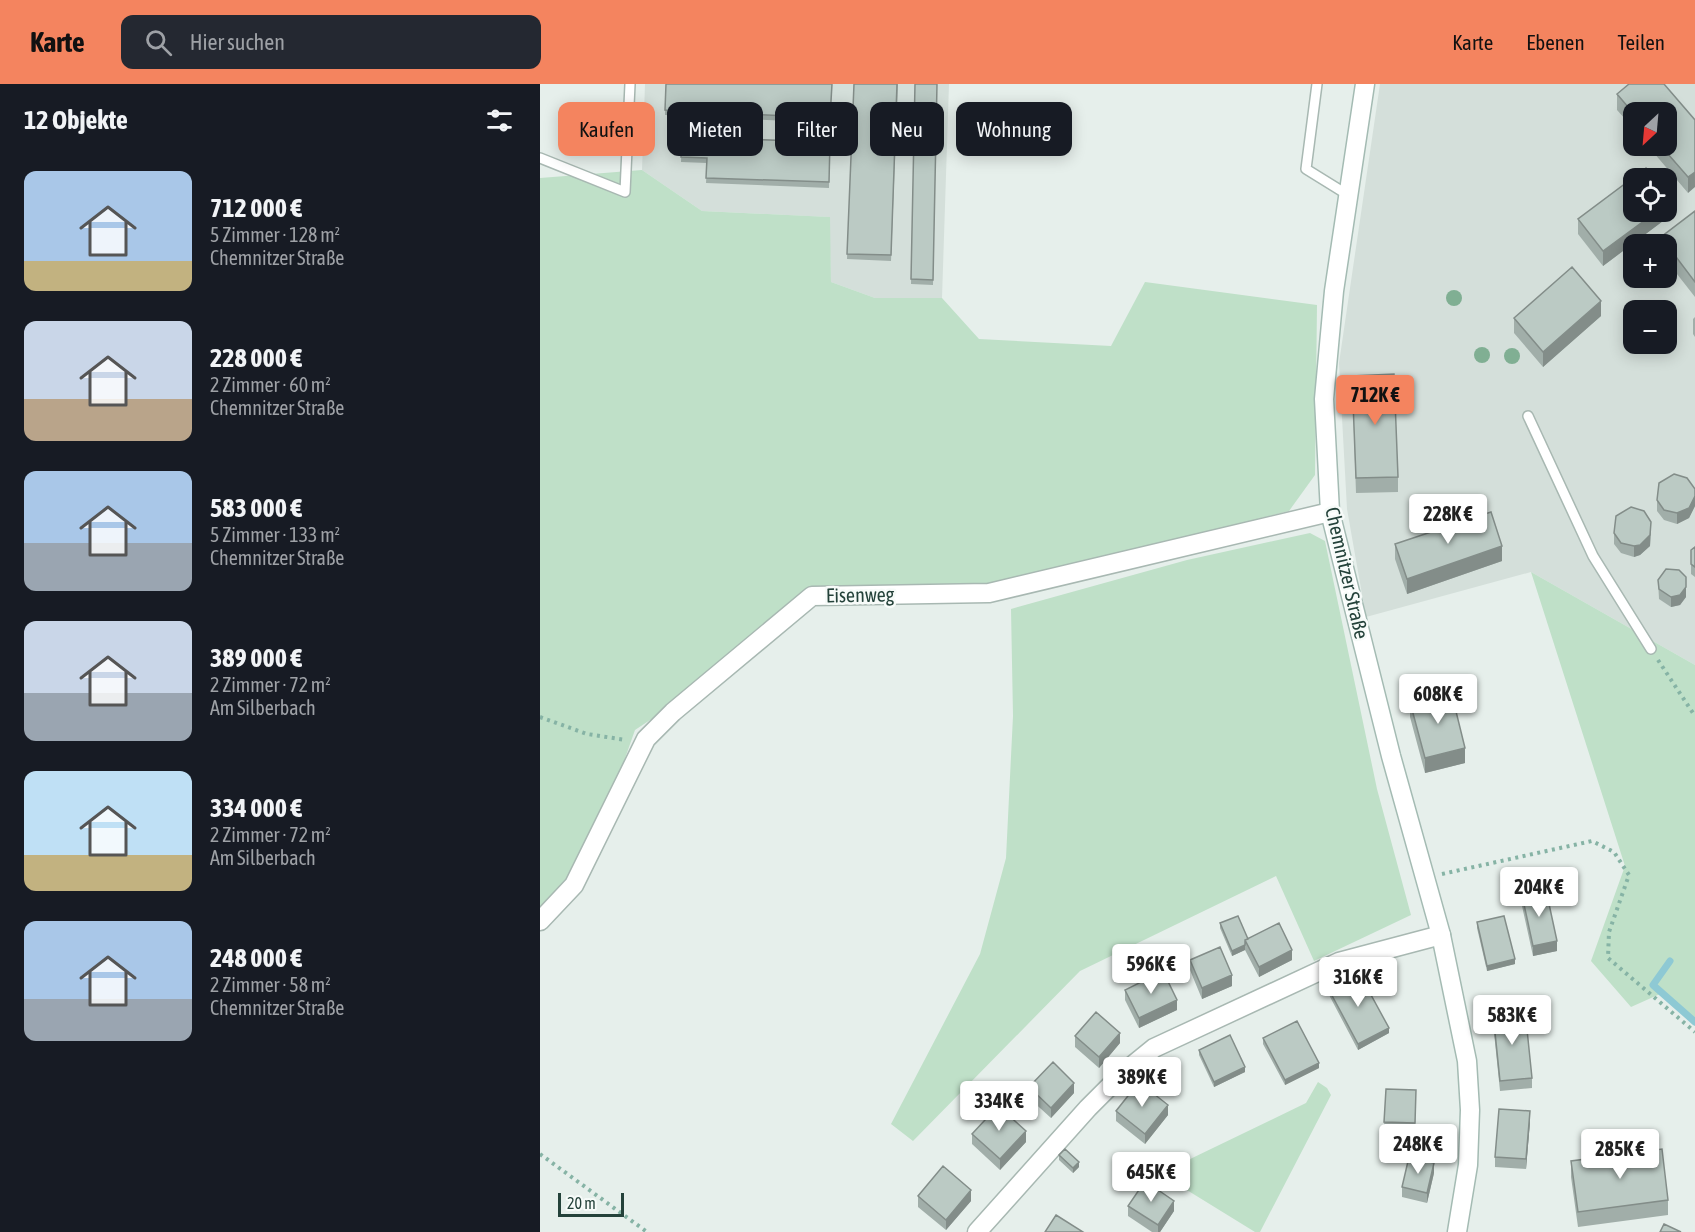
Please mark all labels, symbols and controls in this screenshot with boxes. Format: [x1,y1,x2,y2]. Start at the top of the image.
search box [121,15,541,69]
text: Karte [30,26,85,58]
icon: search [142,26,175,59]
text: Hier suchen [190,29,285,55]
text: Karte [1452,30,1493,54]
text: Ebenen [1526,30,1585,54]
text: Teilen [1618,30,1665,54]
chip: Kaufen [558,102,655,156]
chip: Mieten [667,102,763,156]
chip: Filter [775,102,858,156]
chip: Neu [870,102,944,156]
chip: Wohnung [956,102,1072,156]
north arrow [1623,102,1677,156]
map controls [1623,102,1677,354]
icon: filters [483,104,516,137]
text: 12 Objekte [24,105,128,135]
button: locate [1623,168,1677,222]
text: 712 000 € [210,193,302,223]
icon: home [72,195,144,267]
text: 5 Zimmer · 128 m² [210,223,340,246]
button: + [1623,234,1677,288]
text: Chemnitzer Straße [210,246,344,269]
button: − [1623,300,1677,354]
text: 228 000 € [210,343,302,373]
icon: home [72,345,144,417]
text: 2 Zimmer · 60 m² [210,373,331,396]
pin: 712K € [1326,375,1424,426]
text: 712K € [1350,383,1400,406]
text: Chemnitzer Straße [210,396,344,419]
text: 583 000 € [210,493,302,523]
pin: 228K € [1399,494,1497,545]
icon: home [72,495,144,567]
text: 228K € [1423,502,1473,525]
street label: Chemnitzer Straße [1321,505,1374,641]
text: 5 Zimmer · 133 m² [210,523,340,546]
text: Chemnitzer Straße [210,546,344,569]
street label: Eisenweg [826,582,895,607]
text: 389 000 € [210,643,302,673]
icon: home [72,645,144,717]
text: 2 Zimmer · 72 m² [210,673,331,696]
pin: 608K € [1389,674,1487,725]
text: 608K € [1413,682,1463,705]
text: Am Silberbach [210,696,316,719]
text: 334 000 € [210,793,302,823]
icon: home [72,795,144,867]
text: 2 Zimmer · 72 m² [210,823,331,846]
text: Am Silberbach [210,846,316,869]
pin: 204K € [1490,867,1588,918]
text: 204K € [1514,875,1564,898]
text: 248 000 € [210,943,302,973]
pin: 596K € [1102,944,1200,995]
icon: home [72,945,144,1017]
text: 596K € [1126,952,1176,975]
pin: 316K € [1309,957,1407,1008]
text: 316K € [1333,965,1383,988]
text: 2 Zimmer · 58 m² [210,973,331,996]
pin: 583K € [1463,995,1561,1046]
text: Chemnitzer Straße [210,996,344,1019]
text: 583K € [1487,1003,1537,1026]
pin: 389K € [1093,1057,1191,1108]
text: 389K € [1117,1065,1167,1088]
pin: 334K € [950,1081,1048,1132]
text: 334K € [974,1089,1024,1112]
pin: 248K € [1369,1124,1467,1175]
pin: 285K € [1571,1129,1669,1180]
text: 248K € [1393,1132,1443,1155]
text: 285K € [1595,1137,1645,1160]
pin: 645K € [1102,1152,1200,1203]
text: 645K € [1126,1160,1176,1183]
scale bar [558,1190,624,1218]
text: 20 m [567,1194,596,1212]

